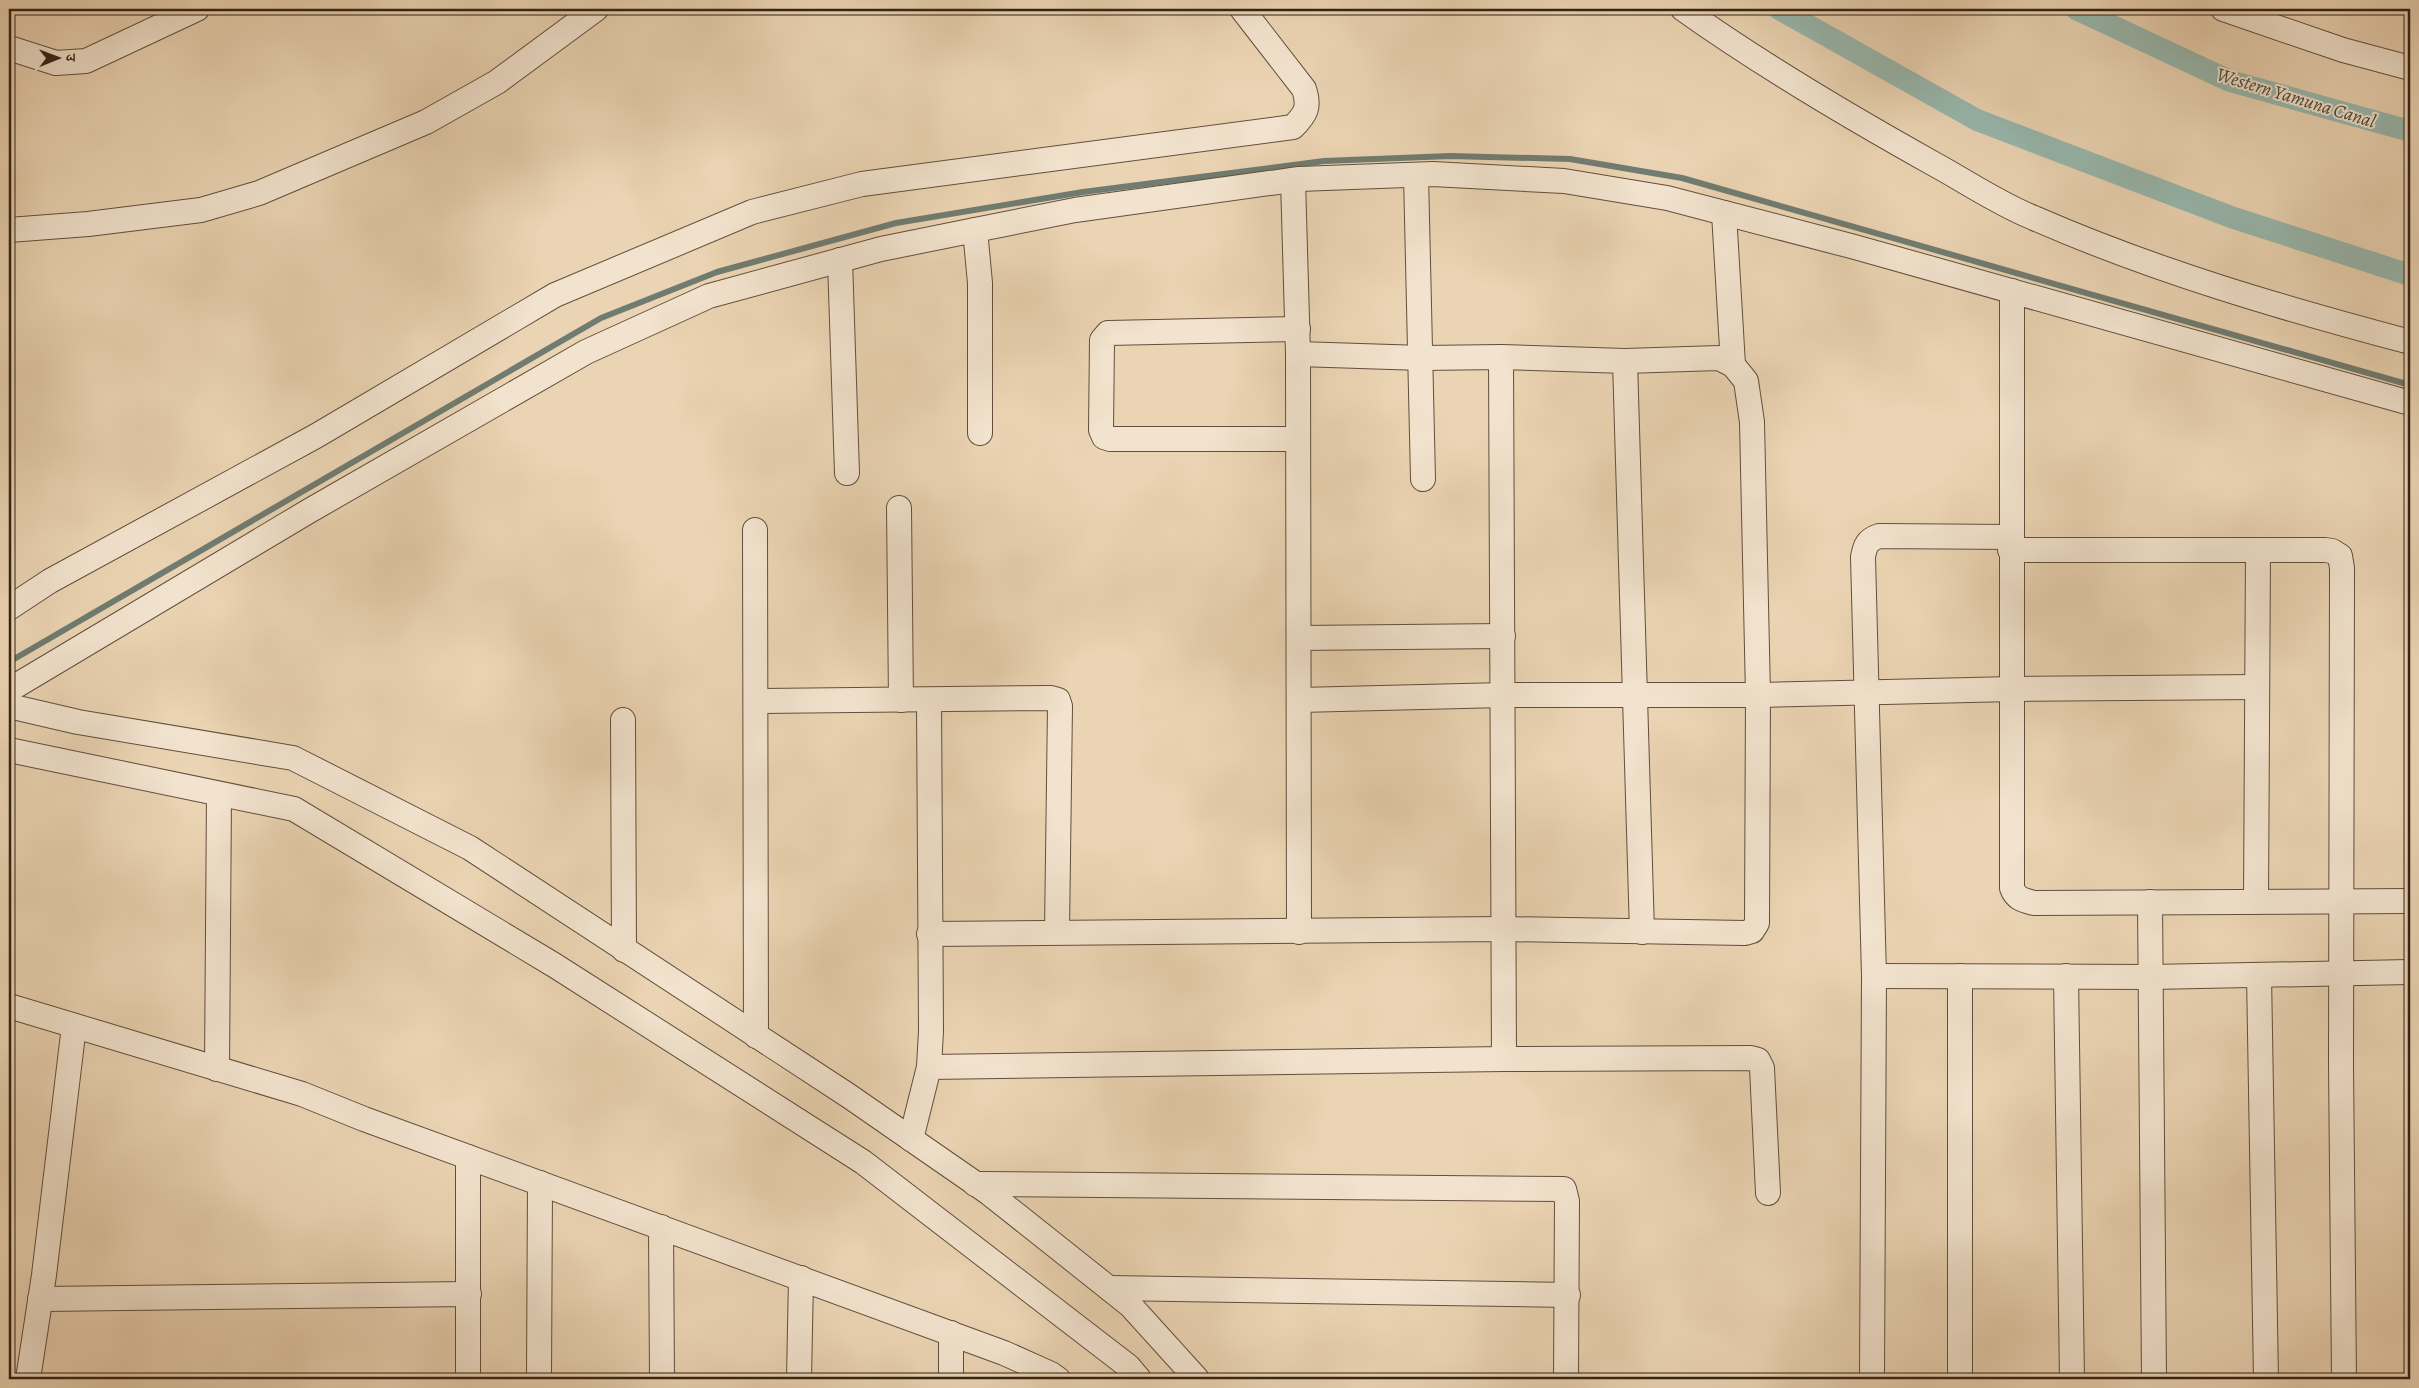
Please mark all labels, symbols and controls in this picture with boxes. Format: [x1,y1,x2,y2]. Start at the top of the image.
north arrow [32,32,82,82]
text: उ [61,53,80,62]
water label: Western Yamuna Canal [2213,61,2379,135]

